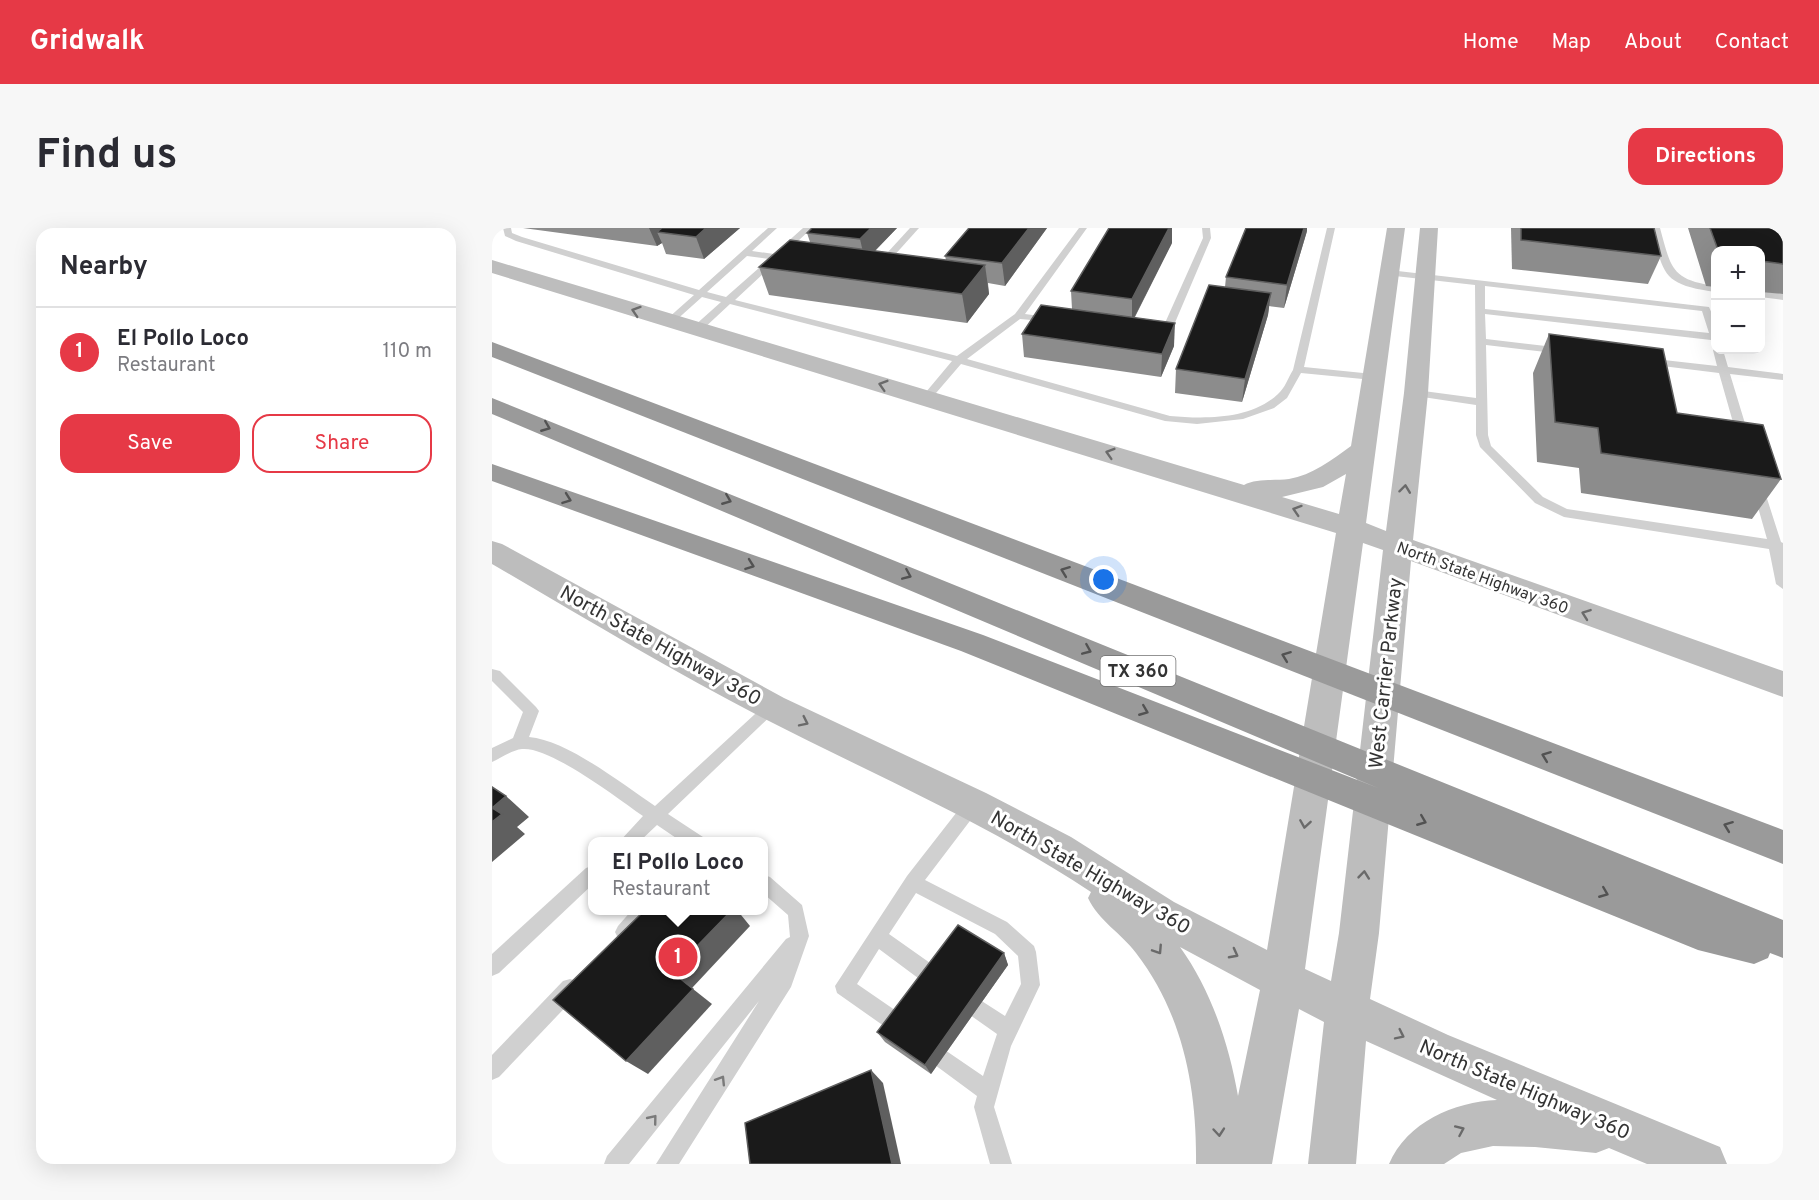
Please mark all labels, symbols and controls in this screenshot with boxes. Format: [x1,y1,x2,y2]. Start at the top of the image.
text: Gridwalk [30,24,145,60]
text: Home [1463,29,1519,56]
text: Map [1552,29,1591,56]
text: About [1624,29,1682,56]
text: Contact [1715,29,1789,56]
button: Directions [1628,128,1783,185]
text: Find us [36,130,177,183]
map controls [1711,246,1765,354]
button: + [1711,246,1765,300]
text: Nearby [60,251,148,284]
button: − [1711,300,1765,354]
one-way arrow [631,306,642,318]
text: El Pollo Loco [117,326,249,353]
text: 1 [76,339,84,365]
text: 110 m [383,339,432,365]
text: Restaurant [117,353,216,379]
one-way arrow [878,380,889,392]
button: Save [60,414,240,473]
button: Share [252,414,432,473]
one-way arrow [540,420,551,432]
one-way arrow [1105,448,1116,460]
one-way arrow [1398,484,1411,493]
one-way arrow [561,491,572,504]
one-way arrow [720,493,731,505]
one-way arrow [1292,504,1303,517]
street label: North State Highway 360 [1394,538,1571,619]
one-way arrow [744,557,755,570]
your location [1089,565,1118,594]
one-way arrow [1060,566,1070,579]
one-way arrow [901,568,912,580]
street label: West Carrier Parkway [1364,576,1410,770]
street label: North State Highway 360 [555,580,765,713]
one-way arrow [1581,609,1592,621]
one-way arrow [1081,642,1092,654]
one-way arrow [1281,651,1292,664]
road number: TX 360 [1100,656,1176,686]
one-way arrow [1137,704,1148,716]
one-way arrow [797,714,808,726]
one-way arrow [1541,751,1552,763]
street label: North State Highway 360 [985,806,1195,942]
one-way arrow [1417,814,1427,827]
one-way arrow [1300,819,1312,829]
one-way arrow [1724,821,1735,833]
popup [588,837,768,915]
text: El Pollo Loco [612,850,744,877]
one-way arrow [1357,870,1370,879]
text: Restaurant [612,877,710,903]
one-way arrow [1598,886,1608,899]
pin: 1 [658,934,698,980]
one-way arrow [1150,944,1162,954]
one-way arrow [1228,947,1238,958]
one-way arrow [1393,1028,1404,1039]
street label: North State Highway 360 [1415,1035,1634,1147]
one-way arrow [714,1076,726,1086]
one-way arrow [645,1115,656,1126]
one-way arrow [1453,1126,1464,1138]
one-way arrow [1212,1127,1225,1136]

